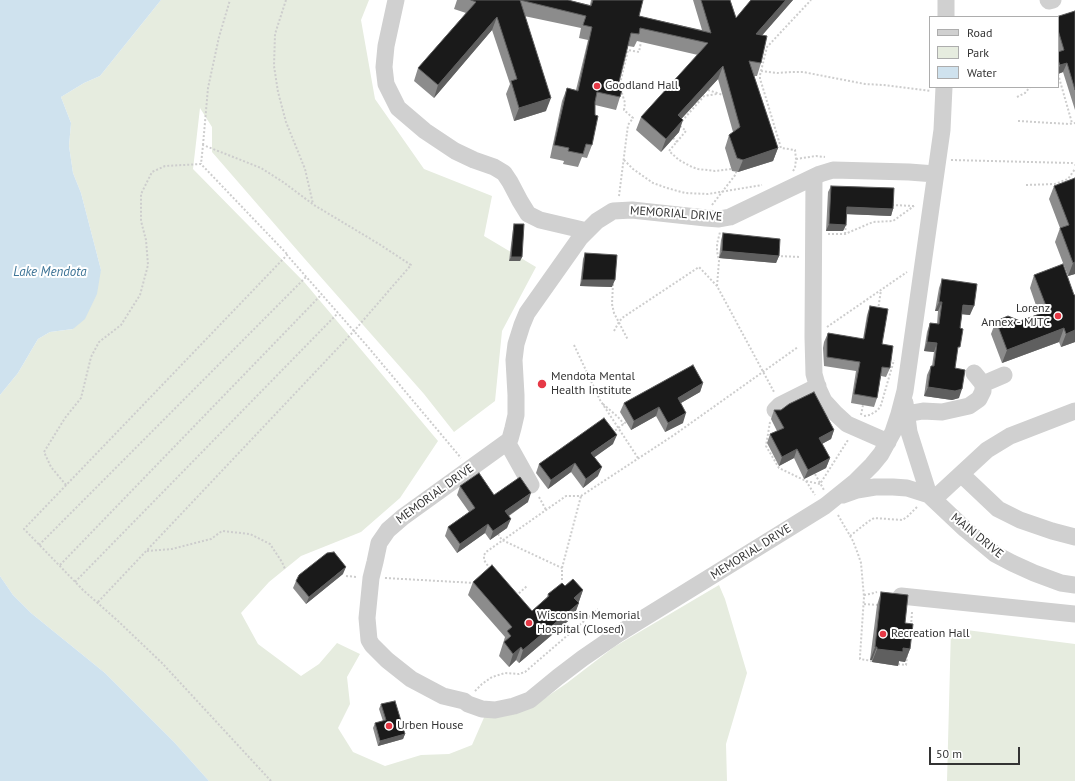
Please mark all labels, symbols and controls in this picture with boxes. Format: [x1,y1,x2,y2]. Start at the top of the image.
legend [929,16,1059,88]
text: Road [967,25,992,40]
text: Park [967,45,989,60]
text: Water [967,65,997,80]
place label: Goodland Hall [605,79,678,93]
marker: Goodland Hall [592,81,602,91]
street label: MEMORIAL DRIVE [629,204,723,224]
water label: Lake Mendota [13,264,87,280]
place label: Lorenz Annex - MJTC [981,302,1050,330]
marker: Lorenz Annex - MJTC [1053,311,1063,321]
place label: Mendota Mental Health Institute [551,370,635,398]
marker: Mendota Mental Health Institute [536,378,548,390]
street label: MEMORIAL DRIVE [393,461,477,527]
street label: MAIN DRIVE [948,511,1006,561]
street label: MEMORIAL DRIVE [708,521,794,583]
place label: Wisconsin Memorial Hospital (Closed) [537,609,640,637]
marker: Wisconsin Memorial Hospital (Closed) [524,618,534,628]
place label: Recreation Hall [891,627,970,641]
marker: Recreation Hall [878,629,888,639]
place label: Urben House [397,719,463,733]
marker: Urben House [384,721,394,731]
scale bar [931,739,1022,765]
text: 50 m [936,746,962,761]

